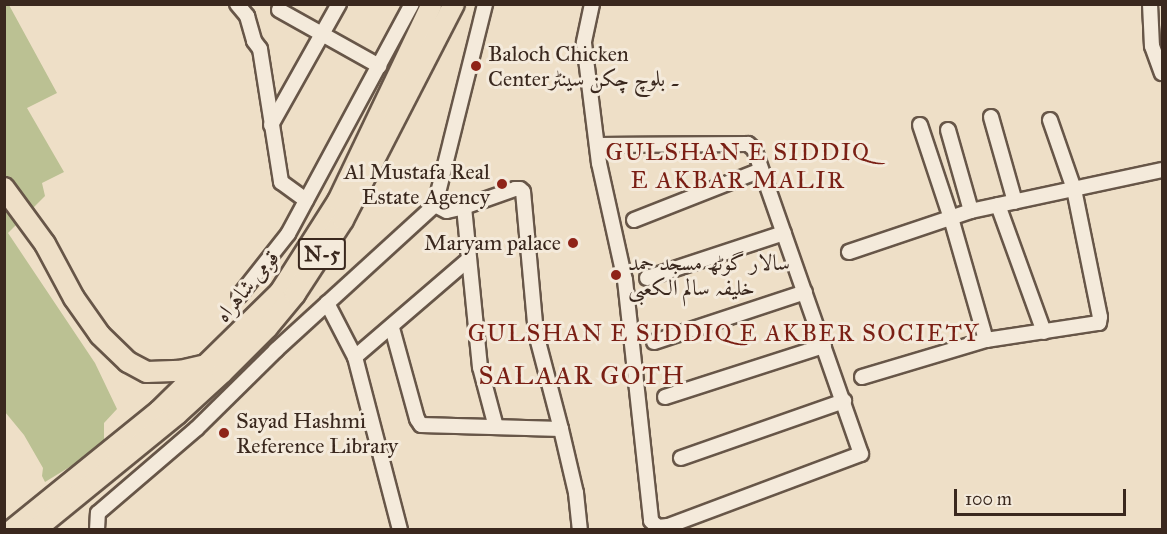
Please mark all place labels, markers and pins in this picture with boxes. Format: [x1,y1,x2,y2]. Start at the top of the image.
place label: Baloch Chicken Center۔ بلوچ چکن سینٹر [488,40,681,92]
marker: Baloch Chicken Center۔ بلوچ چکن سینٹر [469,59,483,73]
place label: Al Mustafa Real Estate Agency [344,158,490,210]
marker: Al Mustafa Real Estate Agency [495,177,509,191]
place label: Maryam palace [424,230,561,256]
marker: Maryam palace [566,236,580,250]
place label: سالار گوٹھ مسجد حمد خلیفہ سالم الکعبی [628,249,790,300]
marker: سالار گوٹھ مسجد حمد خلیفہ سالم الکعبی [609,268,623,282]
place label: Sayad Hashmi Reference Library [236,407,398,458]
marker: Sayad Hashmi Reference Library [217,426,231,440]

